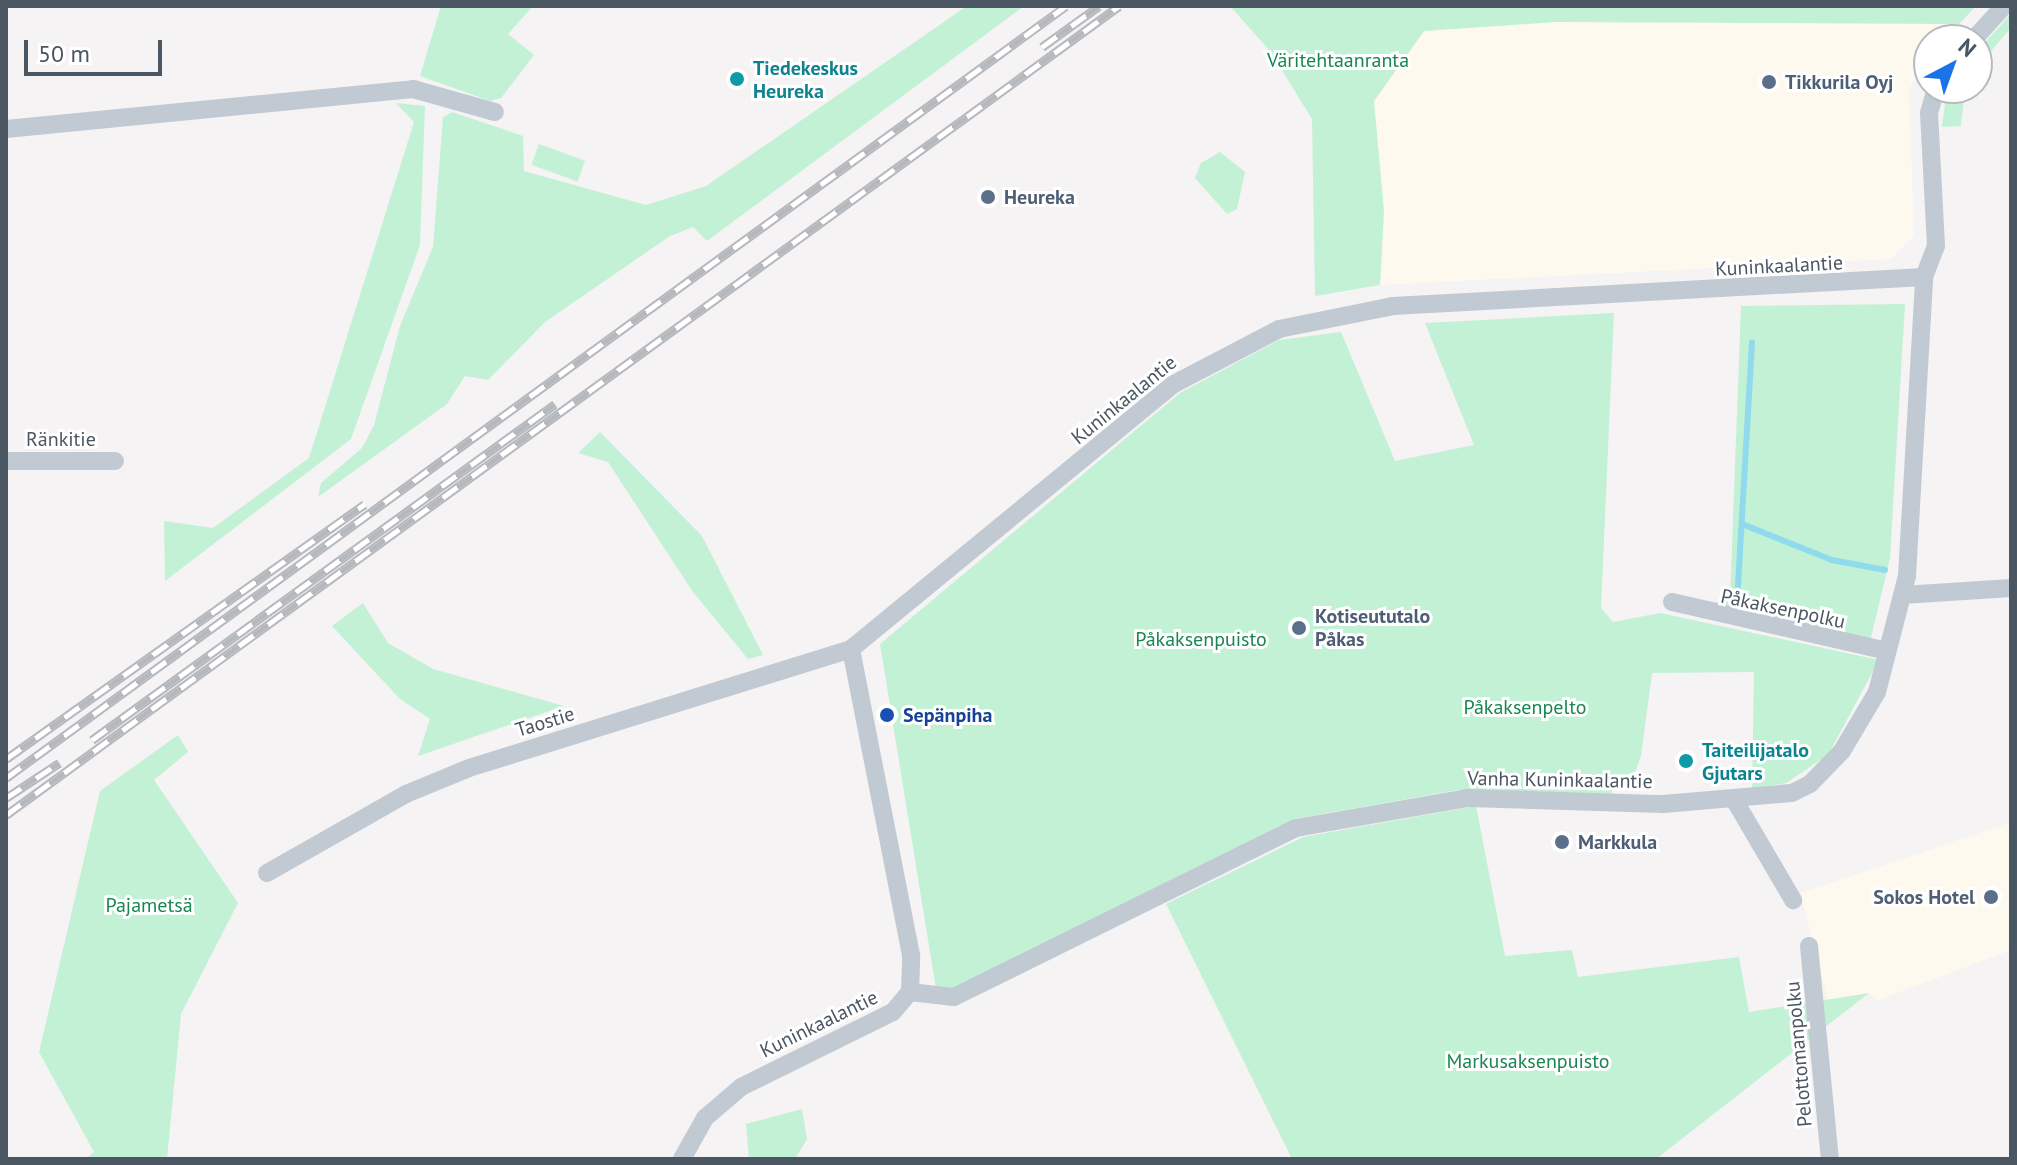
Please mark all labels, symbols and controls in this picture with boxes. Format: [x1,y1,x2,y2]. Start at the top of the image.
scale bar [28,24,166,74]
north arrow [1913,24,1993,104]
text: N [1953,32,1982,63]
text: 50 m [38,38,90,69]
park label: Väritehtaanranta [1267,48,1409,72]
place label: Tiedekeskus Heureka [753,56,858,103]
marker: Tiedekeskus Heureka [728,70,746,88]
place label: Tikkurila Oyj [1785,70,1894,94]
marker: Tikkurila Oyj [1760,73,1778,91]
place label: Heureka [1004,185,1075,209]
marker: Heureka [979,188,997,206]
street label: Kuninkaalantie [1714,251,1844,281]
street label: Kuninkaalantie [1067,350,1181,450]
street label: Ränkitie [26,427,96,451]
street label: Påkaksenpolku [1719,584,1847,634]
place label: Kotiseututalo Påkas [1315,604,1430,651]
marker: Kotiseututalo Påkas [1290,619,1308,637]
park label: Påkaksenpuisto [1135,627,1267,651]
park label: Påkaksenpelto [1463,695,1587,719]
street label: Taostie [513,702,577,742]
place label: Sepänpiha [903,703,992,727]
marker: Sepänpiha [878,706,896,724]
place label: Taiteilijatalo Gjutars [1702,738,1809,785]
marker: Taiteilijatalo Gjutars [1677,752,1695,770]
street label: Vanha Kuninkaalantie [1467,766,1653,794]
place label: Markkula [1578,830,1657,854]
marker: Markkula [1553,833,1571,851]
place label: Sokos Hotel [1873,885,1975,909]
marker: Sokos Hotel [1982,888,2000,906]
park label: Pajametsä [105,893,193,917]
street label: Pelottomanpolku [1781,980,1817,1128]
street label: Kuninkaalantie [756,985,882,1063]
park label: Markusaksenpuisto [1447,1049,1609,1073]

